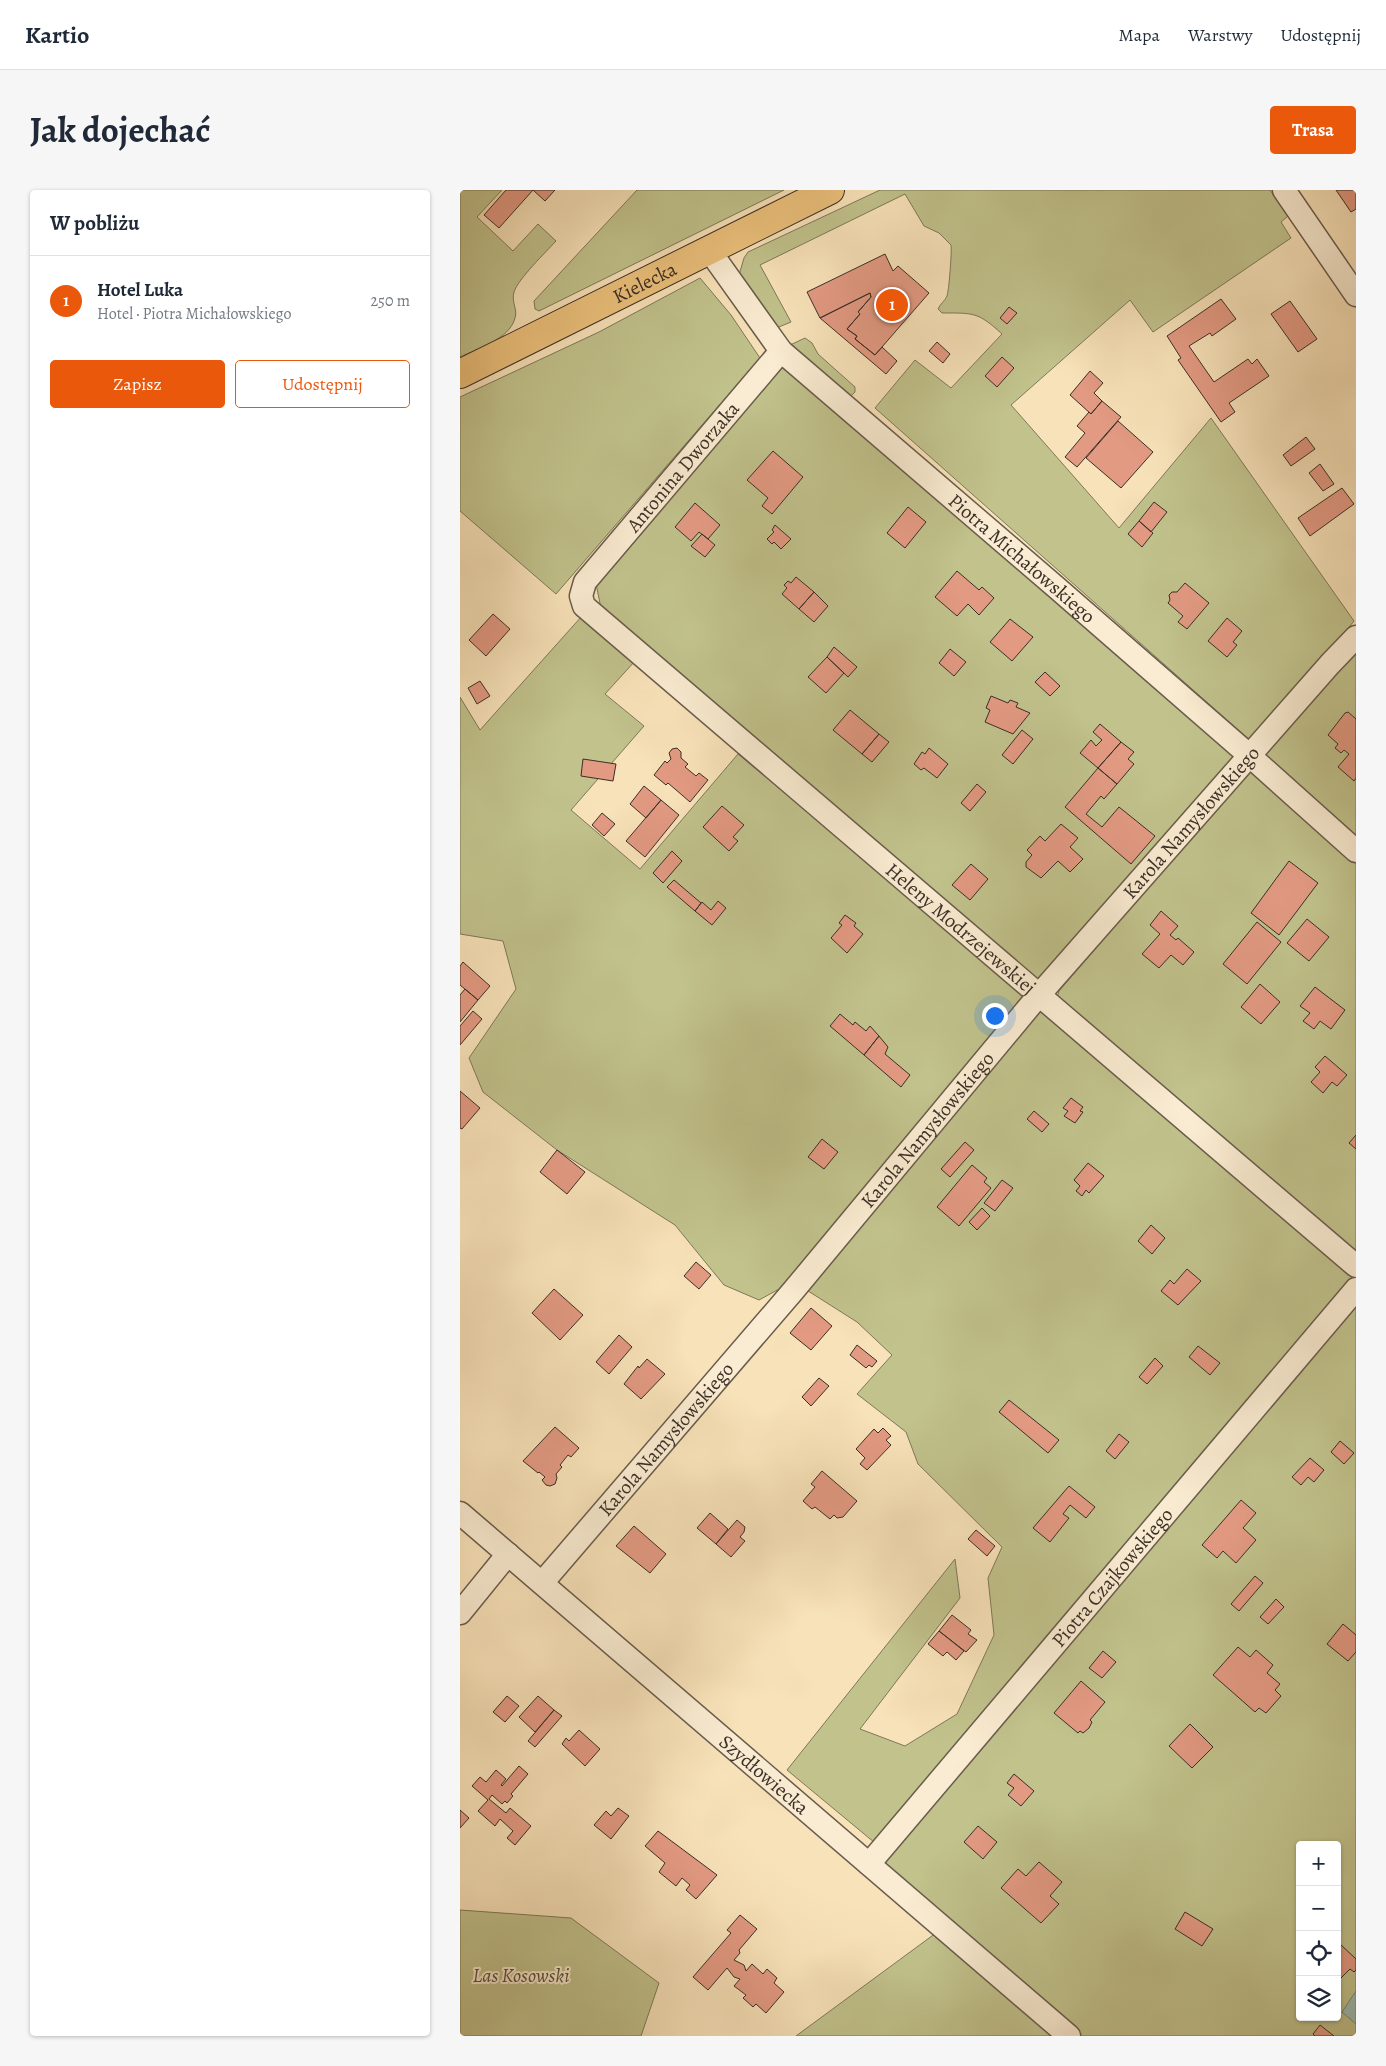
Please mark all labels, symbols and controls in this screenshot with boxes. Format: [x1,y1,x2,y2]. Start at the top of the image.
text: Kartio [25,19,89,51]
text: Mapa [1119,23,1160,47]
text: Warstwy [1188,23,1252,47]
text: Udostępnij [1280,23,1361,47]
text: Jak dojechać [30,106,210,154]
button: Trasa [1270,106,1356,154]
text: W pobliżu [50,209,139,237]
street label: Kielecka [608,255,682,310]
text: Hotel Luka [97,277,183,303]
pin: 1 [876,286,908,324]
text: 1 [63,290,69,312]
text: 250 m [371,290,410,312]
text: Hotel · Piotra Michałowskiego [97,303,291,325]
button: Zapisz [50,360,225,408]
button: Udostępnij [235,360,410,408]
street label: Antonina Dworzaka [620,395,746,539]
street label: Piotra Michałowskiego [943,487,1102,629]
street label: Karola Namysłowskiego [1116,740,1266,905]
street label: Heleny Modrzejewskiej [880,856,1042,1000]
your location [982,1003,1008,1029]
street label: Karola Namysłowskiego [854,1046,1000,1213]
street label: Karola Namysłowskiego [592,1356,740,1522]
street label: Piotra Czajkowskiego [1045,1501,1179,1653]
street label: Szydłowiecka [714,1728,815,1821]
map controls [1296,1841,1341,2021]
button: + [1296,1841,1341,1886]
button: − [1296,1886,1341,1931]
button: locate [1296,1931,1341,1976]
park label: Las Kosowski [472,1962,570,1989]
button: layers [1296,1976,1341,2021]

